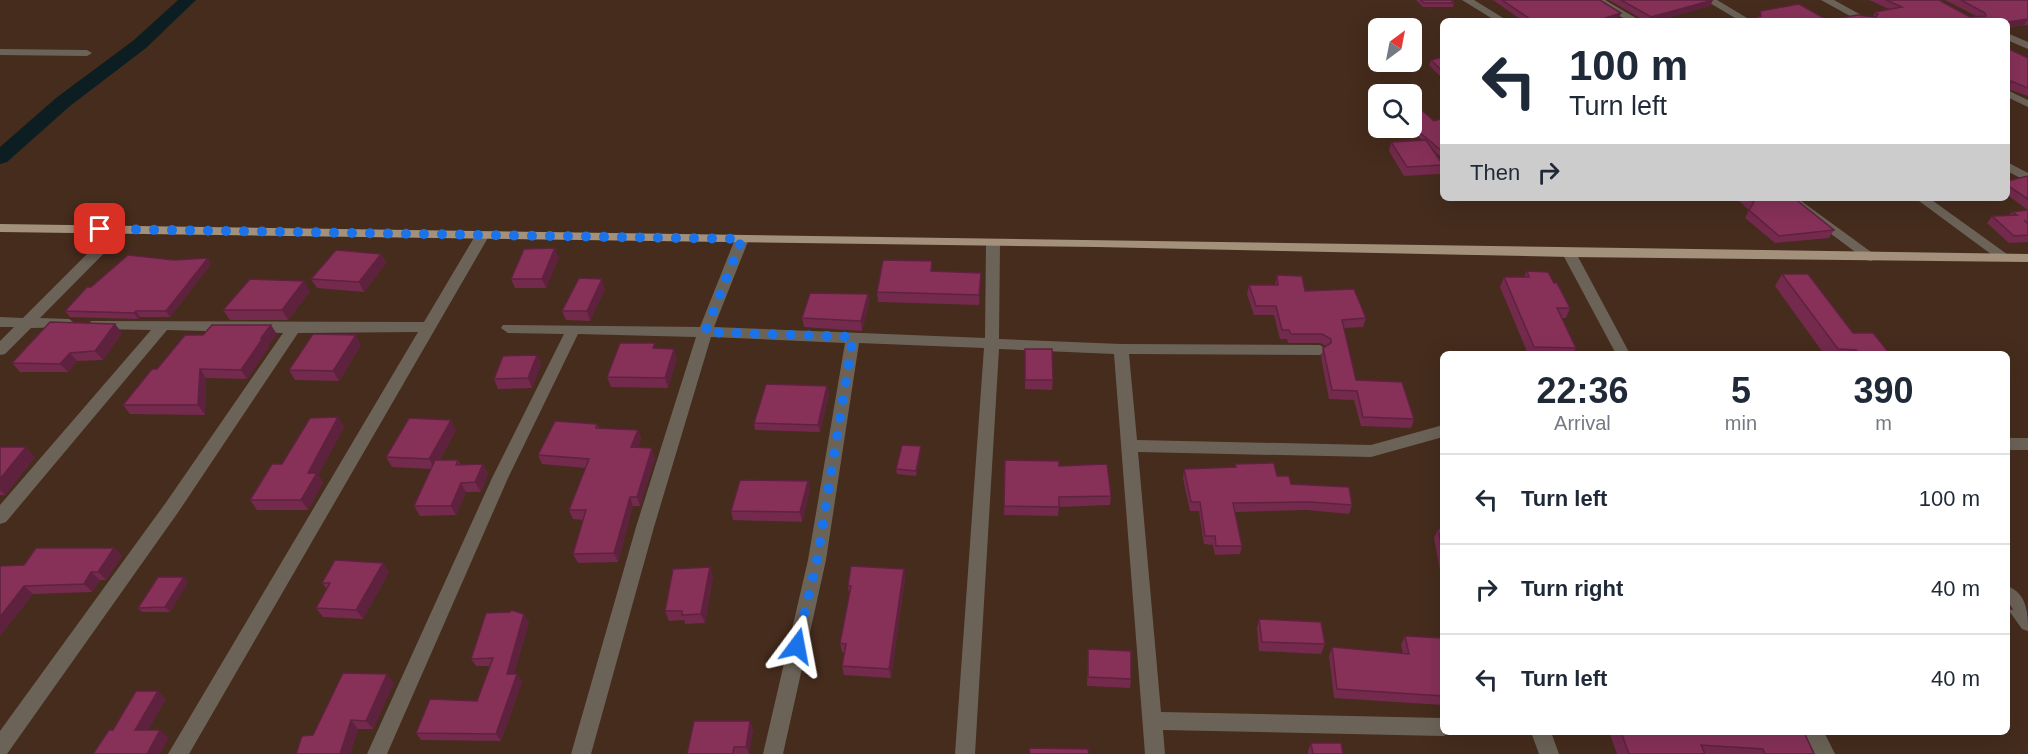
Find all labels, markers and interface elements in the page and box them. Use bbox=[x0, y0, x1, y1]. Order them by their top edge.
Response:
north arrow bbox=[1368, 18, 1422, 72]
map controls bbox=[1368, 18, 1422, 138]
icon: left bbox=[1470, 42, 1548, 120]
text: 100 m bbox=[1569, 42, 1688, 89]
button: search bbox=[1368, 84, 1422, 138]
text: Turn left bbox=[1569, 91, 1667, 121]
icon: right bbox=[1532, 156, 1565, 189]
text: Then bbox=[1470, 160, 1520, 185]
pin bbox=[74, 203, 125, 254]
icon: arrive bbox=[83, 212, 116, 245]
text: 22:36 bbox=[1536, 370, 1628, 411]
text: 5 bbox=[1731, 370, 1751, 411]
text: 390 bbox=[1853, 370, 1914, 411]
text: Arrival bbox=[1554, 412, 1611, 434]
text: min bbox=[1725, 412, 1757, 434]
text: m bbox=[1875, 412, 1892, 434]
icon: left bbox=[1470, 483, 1503, 516]
text: Turn left bbox=[1521, 486, 1607, 511]
text: 100 m bbox=[1919, 486, 1980, 511]
icon: right bbox=[1470, 573, 1503, 606]
text: Turn right bbox=[1521, 576, 1623, 601]
text: 40 m bbox=[1931, 576, 1980, 601]
position arrow bbox=[765, 614, 829, 678]
icon: left bbox=[1470, 663, 1503, 696]
text: Turn left bbox=[1521, 666, 1607, 691]
text: 40 m bbox=[1931, 666, 1980, 691]

